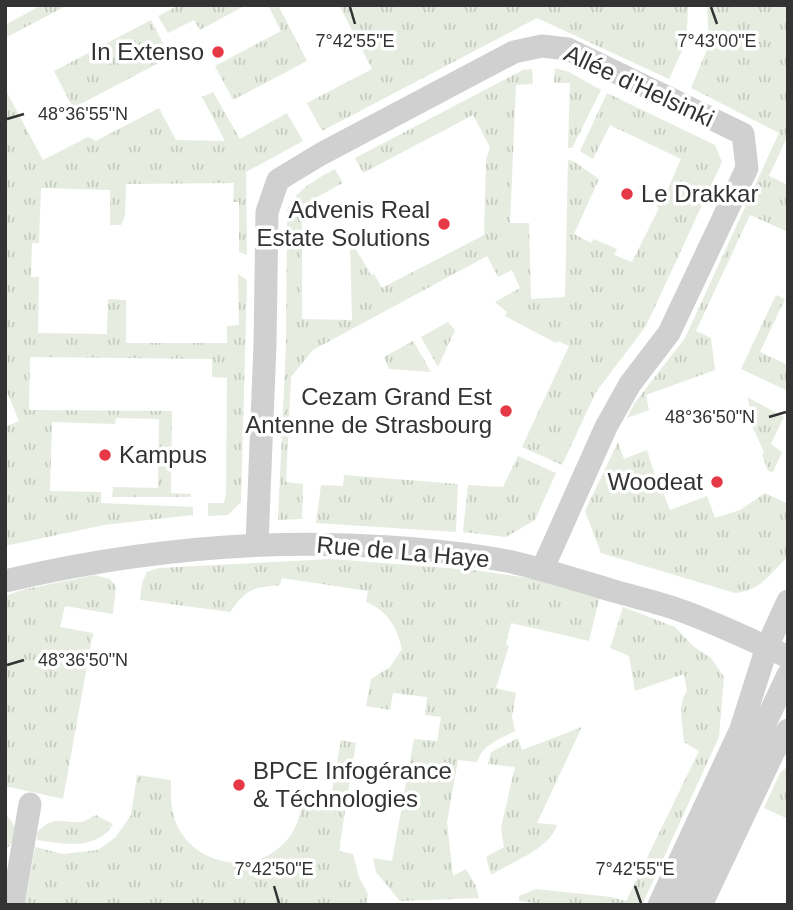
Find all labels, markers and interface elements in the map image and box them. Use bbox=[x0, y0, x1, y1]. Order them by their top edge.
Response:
text: 7°42'55"E bbox=[315, 31, 395, 51]
text: 7°43'00"E bbox=[677, 31, 757, 51]
place label: In Extenso bbox=[91, 38, 204, 65]
street label: Allée d'Helsinki bbox=[560, 39, 718, 132]
marker: In Extenso bbox=[210, 44, 226, 60]
text: 48°36'55"N bbox=[38, 104, 128, 124]
place label: Le Drakkar bbox=[641, 180, 758, 207]
marker: Le Drakkar bbox=[619, 186, 635, 202]
place label: Advenis Real Estate Solutions bbox=[257, 196, 430, 251]
marker: Advenis Real Estate Solutions bbox=[436, 216, 452, 232]
place label: Cezam Grand Est Antenne de Strasbourg bbox=[245, 383, 492, 438]
marker: Cezam Grand Est Antenne de Strasbourg bbox=[498, 403, 514, 419]
text: 48°36'50"N bbox=[665, 407, 755, 427]
place label: Kampus bbox=[119, 441, 207, 468]
marker: Kampus bbox=[97, 447, 113, 463]
place label: Woodeat bbox=[607, 468, 703, 495]
marker: Woodeat bbox=[709, 474, 725, 490]
street label: Rue de La Haye bbox=[315, 530, 491, 573]
text: 48°36'50"N bbox=[38, 650, 128, 670]
place label: BPCE Infogérance & Téchnologies bbox=[253, 757, 452, 812]
marker: BPCE Infogérance & Téchnologies bbox=[231, 777, 247, 793]
text: 7°42'50"E bbox=[234, 859, 314, 879]
text: 7°42'55"E bbox=[595, 859, 675, 879]

